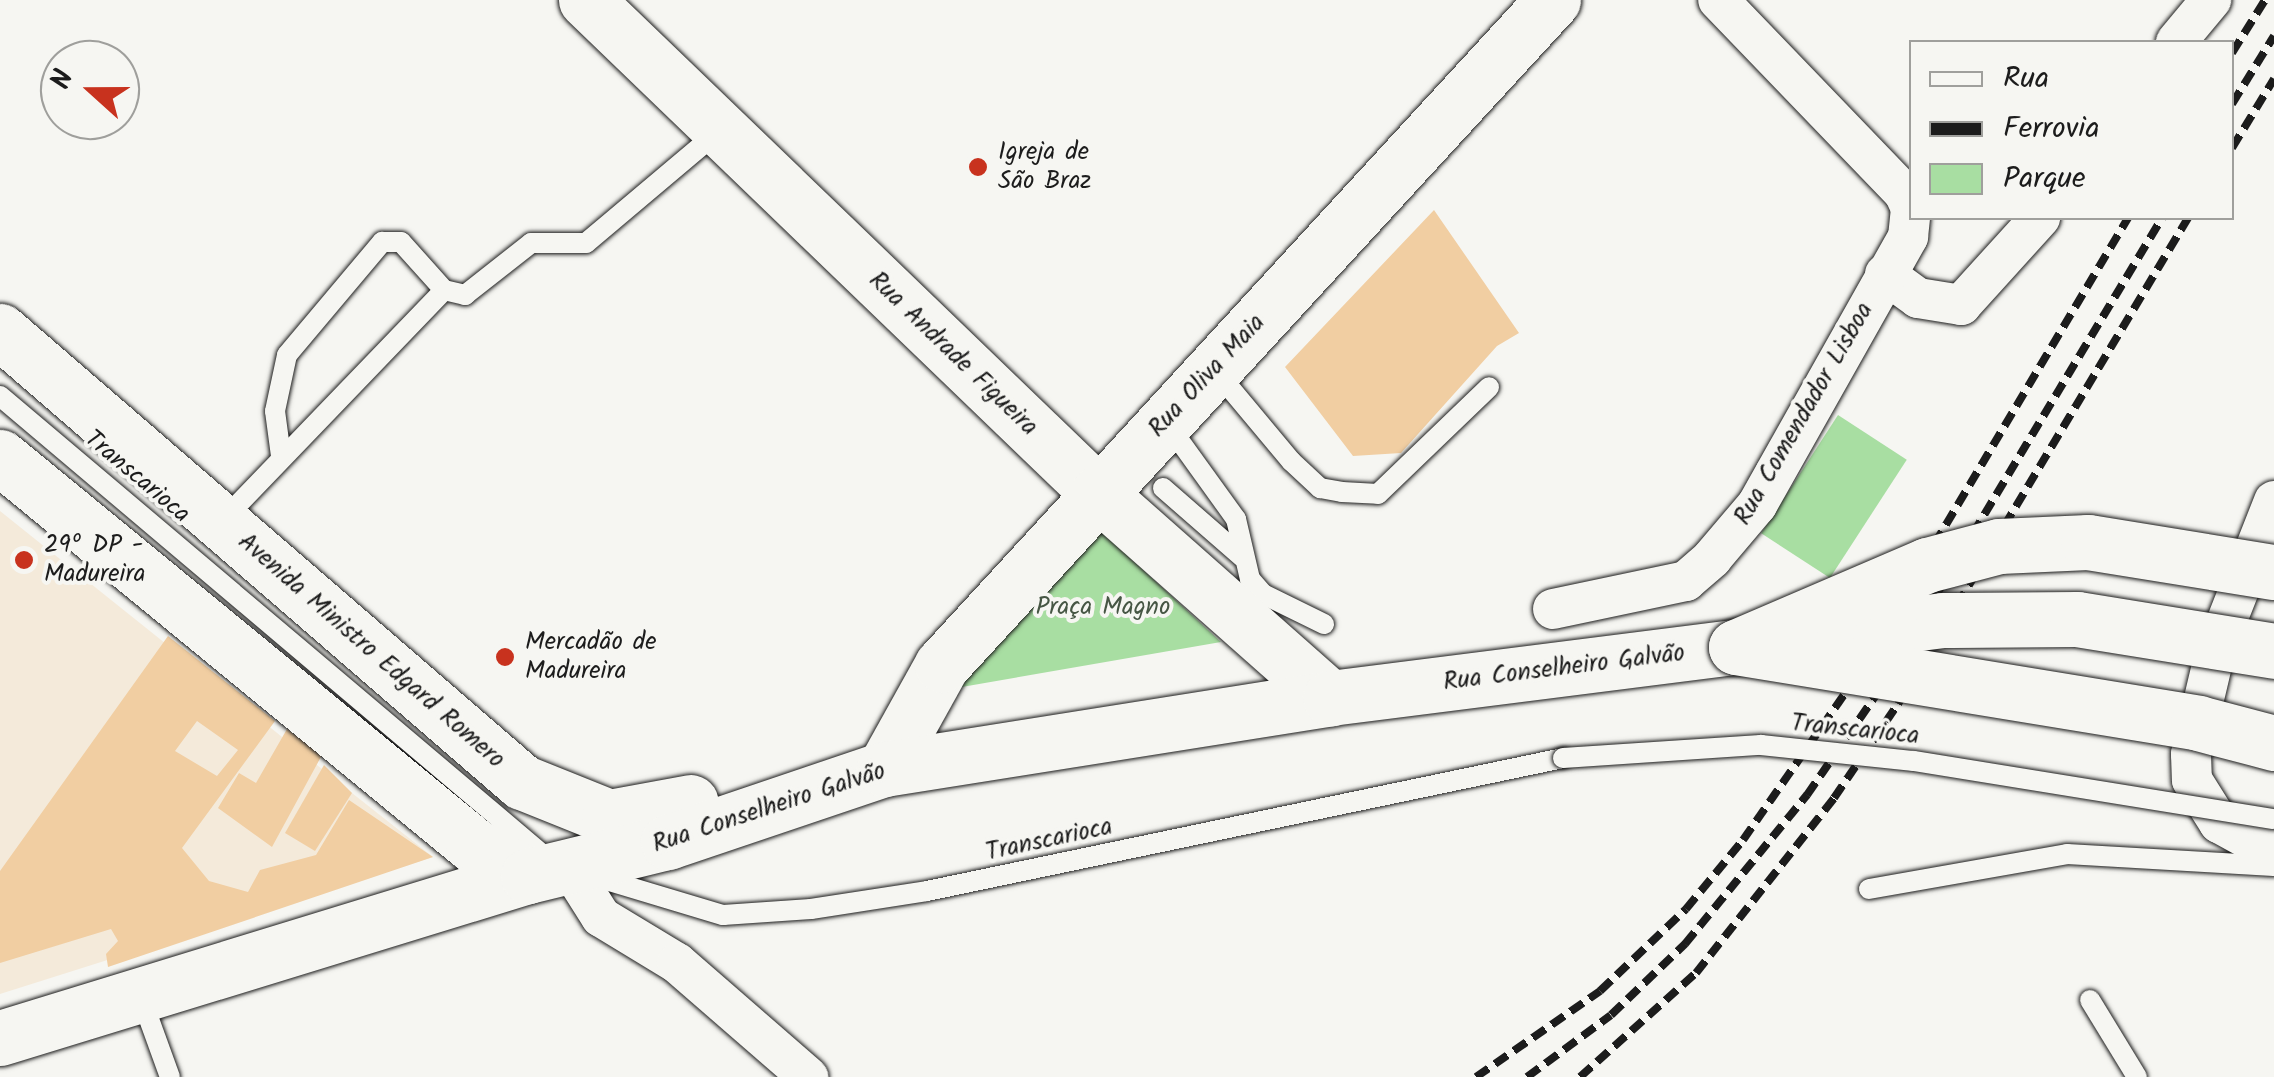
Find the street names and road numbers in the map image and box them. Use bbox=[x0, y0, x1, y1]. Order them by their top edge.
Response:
street label: Rua Andrade Figueira bbox=[862, 266, 1044, 442]
street label: Rua Comendador Lisboa bbox=[1728, 297, 1880, 531]
street label: Rua Oliva Maia bbox=[1142, 308, 1272, 444]
street label: Transcarioca bbox=[78, 424, 196, 530]
street label: Avenida Ministro Edgard Romero bbox=[232, 527, 510, 775]
street label: Rua Conselheiro Galvão bbox=[1442, 638, 1686, 698]
street label: Transcarioca bbox=[1789, 708, 1921, 752]
street label: Rua Conselheiro Galvão bbox=[649, 756, 889, 860]
street label: Transcarioca bbox=[983, 812, 1115, 868]

